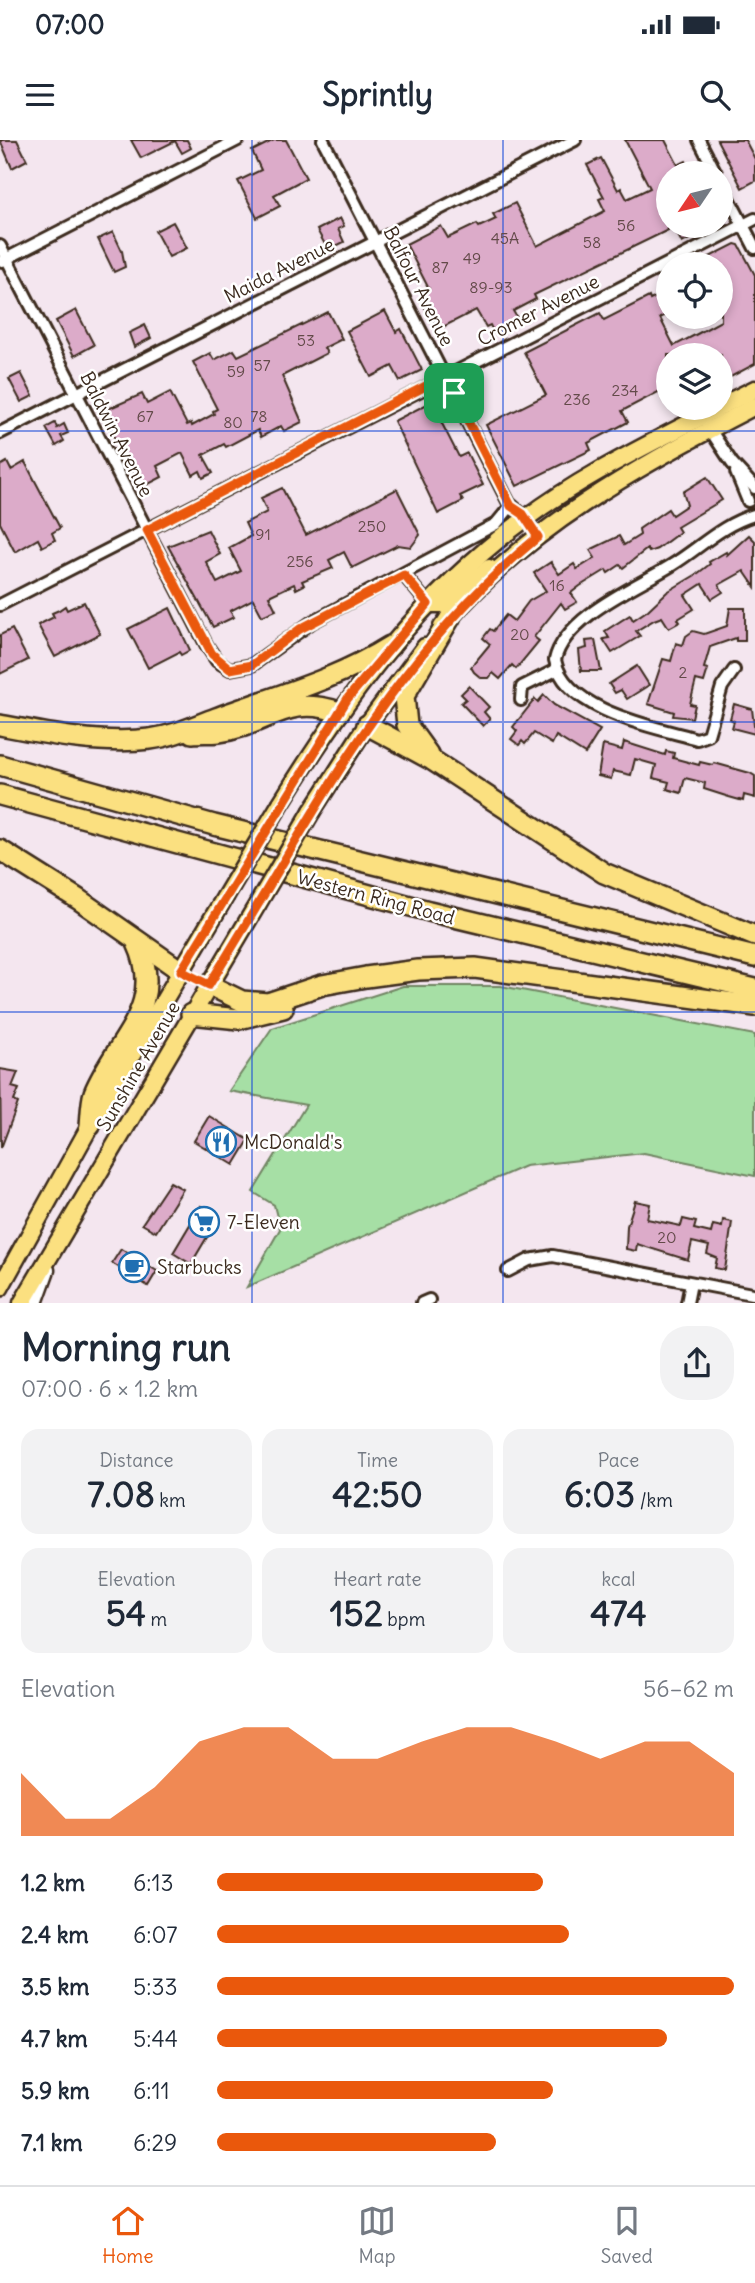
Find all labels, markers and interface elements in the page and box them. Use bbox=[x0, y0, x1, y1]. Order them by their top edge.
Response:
text: 07:00 bbox=[35, 8, 105, 41]
text: Sprintly bbox=[322, 74, 433, 115]
icon: menu bbox=[21, 76, 59, 114]
icon: search bbox=[696, 76, 734, 114]
north arrow bbox=[656, 161, 733, 238]
map controls bbox=[656, 161, 733, 420]
house number: 56 bbox=[617, 215, 635, 235]
street label: Balfour Avenue bbox=[379, 222, 459, 350]
house number: 45A bbox=[491, 228, 519, 248]
street label: Maida Avenue bbox=[220, 232, 338, 308]
house number: 58 bbox=[583, 232, 601, 252]
house number: 49 bbox=[463, 248, 481, 268]
button: locate bbox=[656, 252, 733, 329]
house number: 87 bbox=[431, 257, 449, 277]
street label: Cromer Avenue bbox=[473, 269, 603, 351]
house number: 89-93 bbox=[469, 277, 513, 297]
house number: 53 bbox=[297, 330, 315, 350]
button: layers bbox=[656, 343, 733, 420]
house number: 57 bbox=[253, 355, 271, 375]
house number: 59 bbox=[227, 361, 245, 381]
pin bbox=[424, 363, 484, 423]
street label: Baldwin Avenue bbox=[75, 367, 159, 501]
icon: arrive bbox=[435, 374, 473, 412]
house number: 234 bbox=[611, 380, 639, 400]
house number: 236 bbox=[563, 389, 591, 409]
house number: 67 bbox=[136, 406, 154, 426]
house number: 78 bbox=[250, 406, 268, 426]
house number: 80 bbox=[223, 412, 243, 432]
house number: 250 bbox=[358, 516, 386, 536]
house number: 91 bbox=[255, 524, 271, 544]
house number: 256 bbox=[286, 551, 314, 571]
house number: 16 bbox=[549, 575, 565, 595]
house number: 20 bbox=[510, 624, 530, 644]
house number: 2 bbox=[679, 662, 688, 682]
street label: Western Ring Road bbox=[295, 864, 457, 930]
street label: Sunshine Avenue bbox=[91, 997, 185, 1135]
restaurant icon: McDonald's bbox=[204, 1125, 238, 1159]
place label: McDonald's bbox=[244, 1130, 342, 1154]
supermarket icon: 7-Eleven bbox=[187, 1205, 221, 1239]
place label: 7-Eleven bbox=[227, 1210, 300, 1234]
house number: 20 bbox=[657, 1227, 677, 1247]
cafe icon: Starbucks bbox=[117, 1250, 151, 1284]
place label: Starbucks bbox=[157, 1255, 242, 1279]
text: Morning run bbox=[21, 1324, 231, 1371]
button: share bbox=[660, 1326, 734, 1400]
text: 07:00 · 6 × 1.2 km bbox=[21, 1374, 198, 1403]
text: Distance bbox=[99, 1448, 174, 1472]
text: Time bbox=[357, 1448, 398, 1472]
text: Pace bbox=[598, 1448, 639, 1472]
text: 7.08 bbox=[87, 1472, 155, 1516]
text: 42:50 bbox=[332, 1472, 423, 1516]
text: 6:03 bbox=[564, 1472, 635, 1516]
text: km bbox=[155, 1488, 186, 1512]
text: /km bbox=[635, 1488, 673, 1512]
text: Elevation bbox=[98, 1567, 175, 1591]
text: Heart rate bbox=[333, 1567, 422, 1591]
text: kcal bbox=[601, 1567, 636, 1591]
text: 54 bbox=[106, 1591, 146, 1635]
text: 152 bbox=[330, 1591, 383, 1635]
text: 474 bbox=[590, 1591, 647, 1635]
text: m bbox=[146, 1607, 167, 1631]
text: bpm bbox=[383, 1607, 425, 1631]
text: Elevation bbox=[21, 1674, 115, 1703]
text: 56–62 m bbox=[643, 1674, 734, 1703]
text: 1.2 km bbox=[21, 1868, 85, 1897]
text: 6:13 bbox=[133, 1868, 174, 1897]
text: 2.4 km bbox=[21, 1920, 89, 1949]
text: 6:07 bbox=[133, 1920, 178, 1949]
text: 3.5 km bbox=[21, 1972, 89, 2001]
text: 5:33 bbox=[133, 1972, 178, 2001]
text: 4.7 km bbox=[21, 2024, 88, 2053]
text: 5:44 bbox=[133, 2024, 178, 2053]
text: 5.9 km bbox=[21, 2076, 90, 2105]
text: 6:11 bbox=[133, 2076, 170, 2105]
text: 7.1 km bbox=[21, 2128, 83, 2157]
text: 6:29 bbox=[133, 2128, 177, 2157]
tab: Home bbox=[102, 2202, 154, 2268]
tab: Map bbox=[358, 2202, 396, 2268]
tab: Saved bbox=[601, 2202, 653, 2268]

